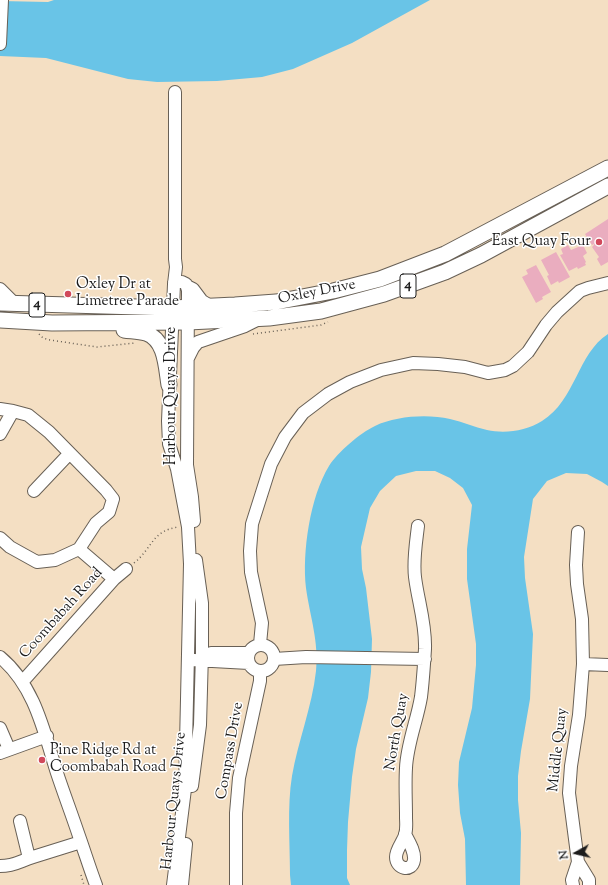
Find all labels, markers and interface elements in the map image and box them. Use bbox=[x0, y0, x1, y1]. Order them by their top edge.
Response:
place label: East Quay Four bbox=[492, 233, 591, 251]
marker: East Quay Four bbox=[594, 237, 604, 247]
road number: 4 bbox=[400, 274, 416, 298]
place label: Oxley Dr at Limetree Parade bbox=[76, 276, 179, 311]
street label: Oxley Drive bbox=[277, 277, 357, 309]
marker: Oxley Dr at Limetree Parade bbox=[63, 289, 73, 299]
road number: 4 bbox=[29, 293, 45, 317]
street label: Harbour Quays Drive bbox=[163, 327, 181, 465]
street label: Coombabah Road bbox=[16, 565, 108, 663]
street label: North Quay bbox=[382, 692, 414, 772]
street label: Compass Drive bbox=[214, 701, 248, 801]
street label: Middle Quay bbox=[546, 707, 572, 793]
street label: Harbour Quays Drive bbox=[159, 731, 191, 871]
place label: Pine Ridge Rd at Coombabah Road bbox=[50, 742, 166, 777]
marker: Pine Ridge Rd at Coombabah Road bbox=[37, 755, 47, 765]
north arrow bbox=[556, 833, 596, 873]
text: N bbox=[556, 849, 573, 860]

